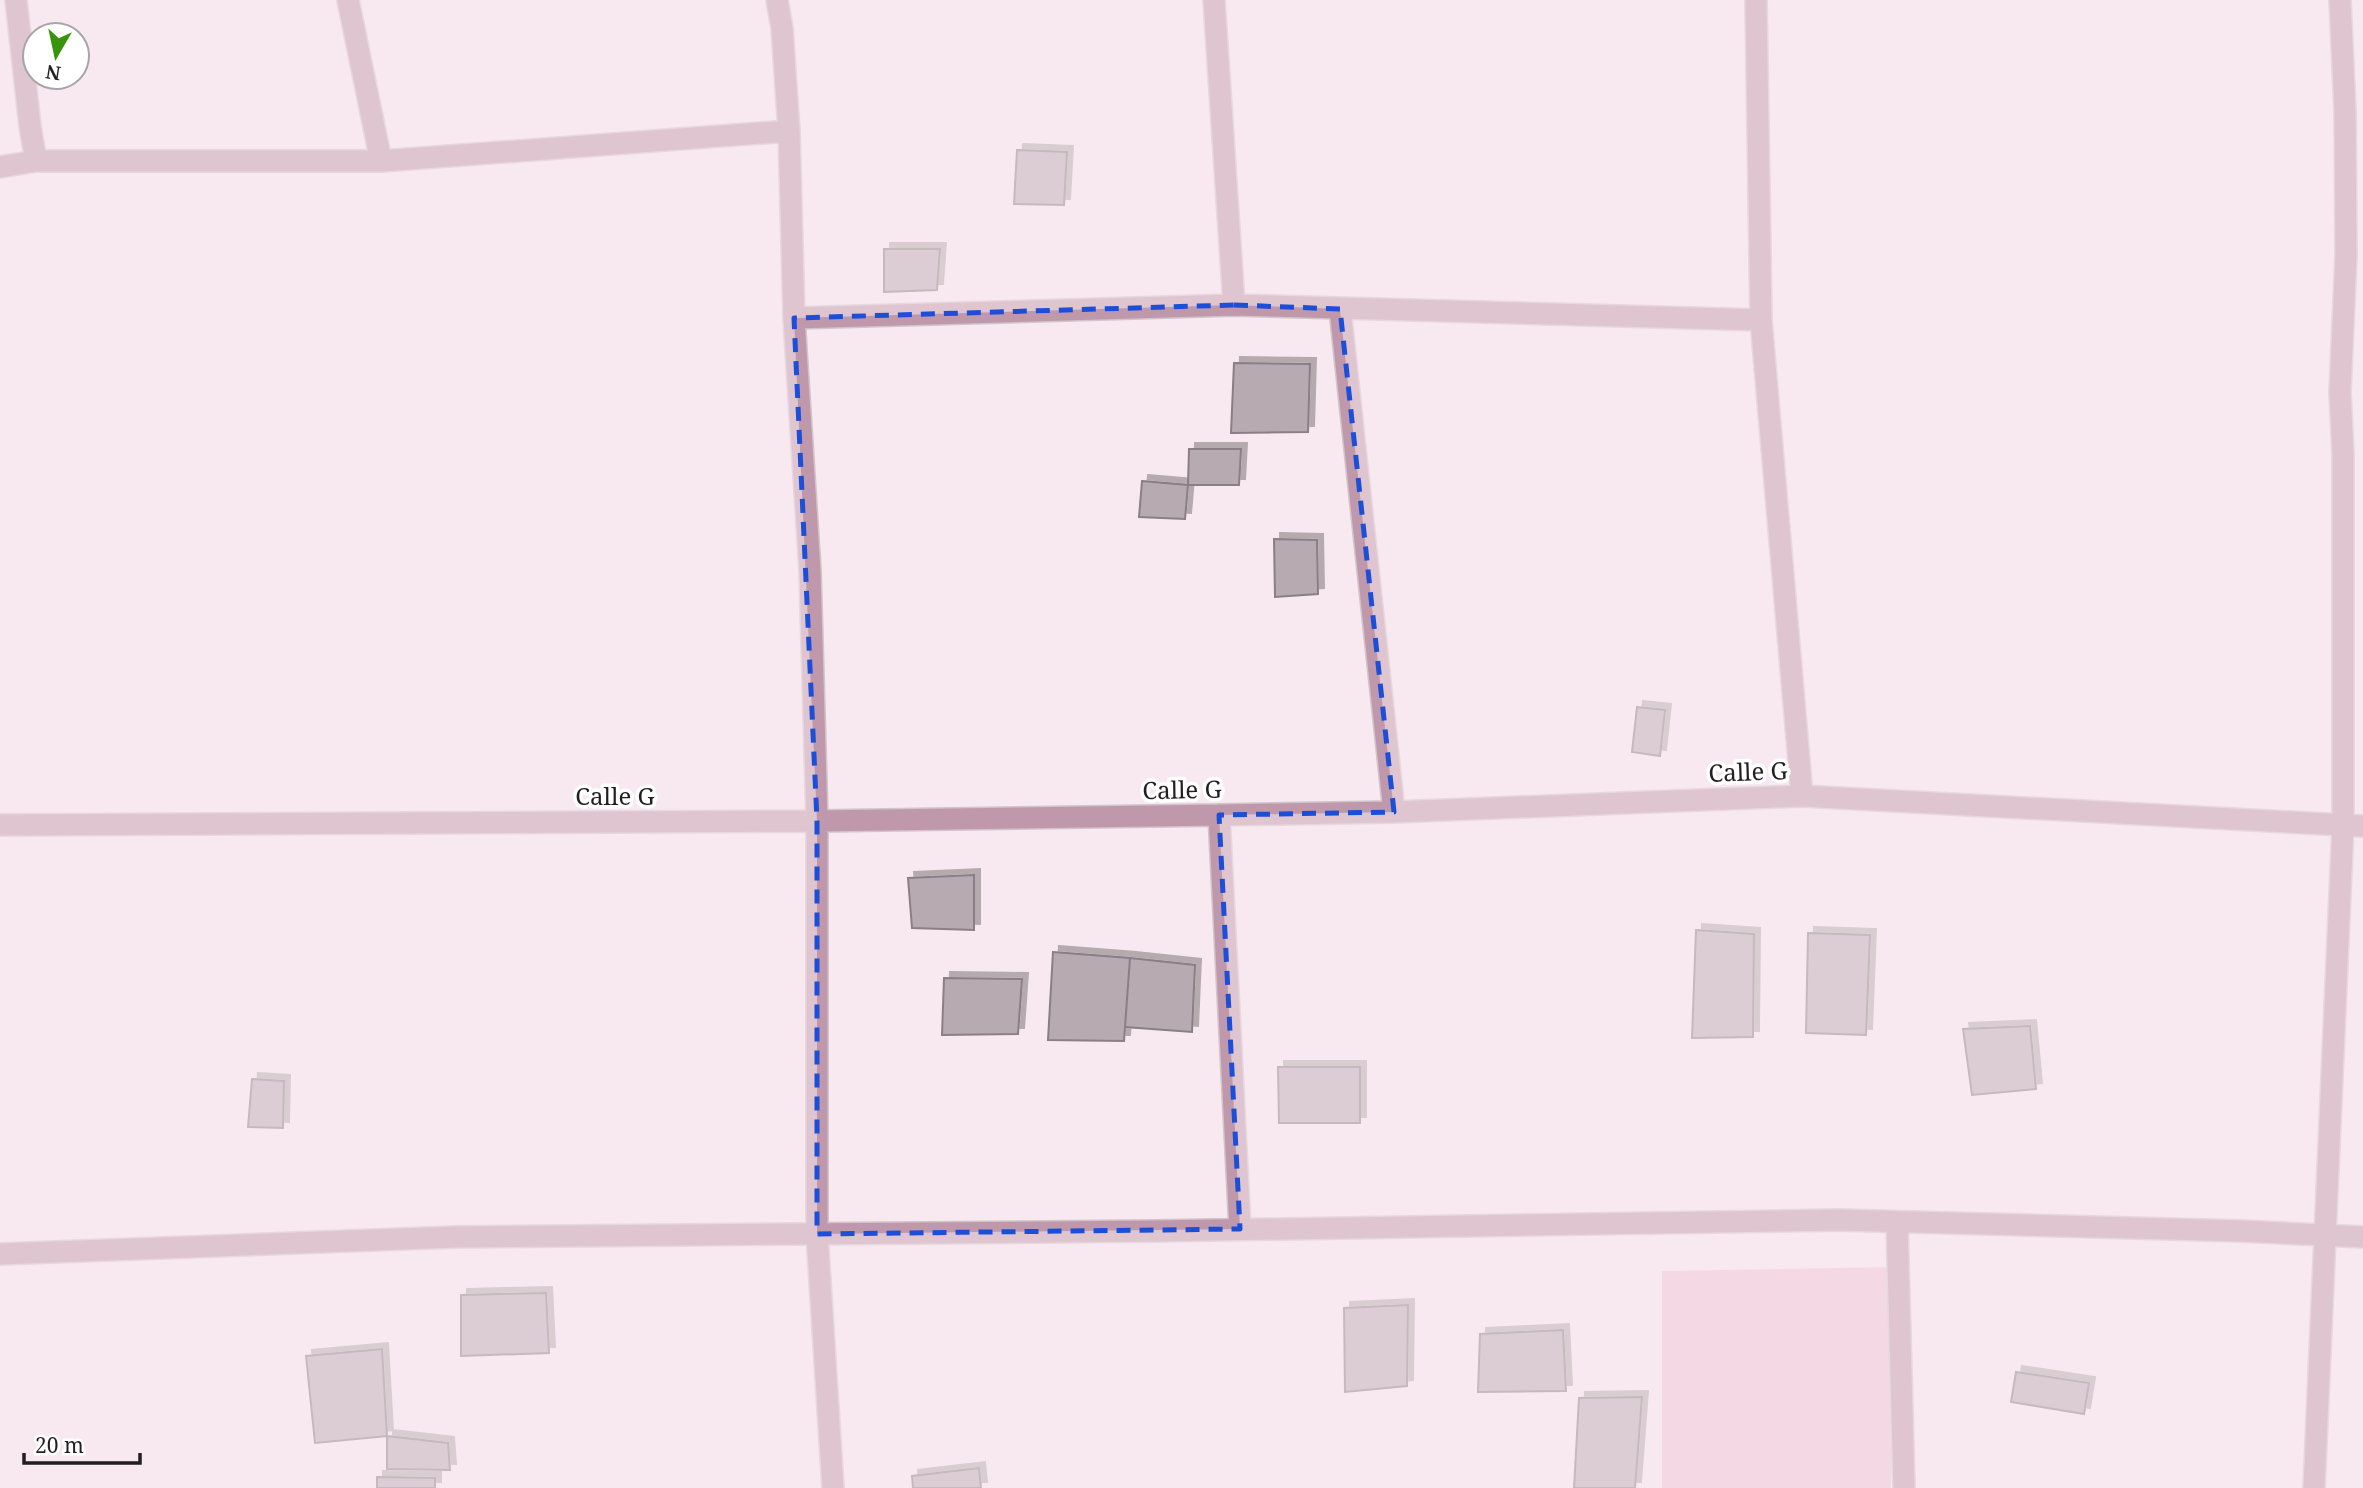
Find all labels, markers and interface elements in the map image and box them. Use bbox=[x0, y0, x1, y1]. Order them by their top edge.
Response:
north arrow bbox=[21, 21, 91, 91]
text: N bbox=[44, 59, 63, 87]
street label: Calle G bbox=[1708, 753, 1788, 789]
street label: Calle G bbox=[1142, 772, 1222, 806]
street label: Calle G bbox=[575, 779, 655, 812]
scale bar bbox=[24, 1422, 140, 1466]
text: 20 m bbox=[35, 1431, 84, 1459]

